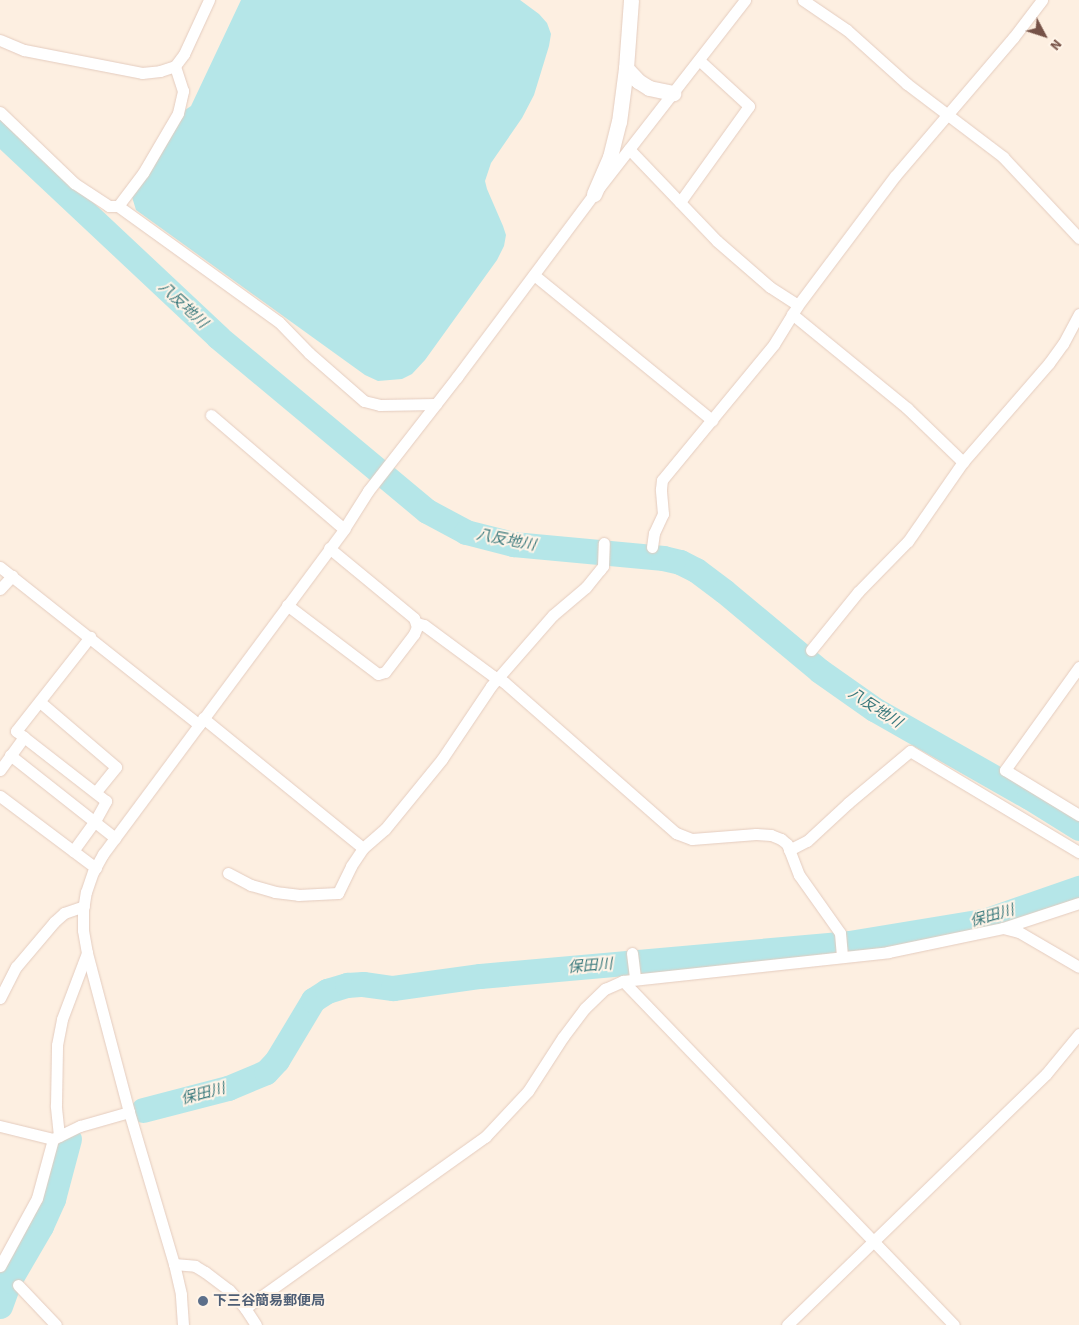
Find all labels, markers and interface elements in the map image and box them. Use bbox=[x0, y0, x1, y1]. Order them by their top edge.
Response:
north arrow bbox=[1019, 10, 1069, 60]
text: N bbox=[1045, 35, 1066, 55]
water label: 八反地川 bbox=[155, 278, 211, 332]
water label: 八反地川 bbox=[475, 525, 537, 555]
water label: 八反地川 bbox=[845, 684, 905, 732]
water label: 保田川 bbox=[968, 901, 1016, 931]
water label: 保田川 bbox=[567, 955, 613, 977]
water label: 保田川 bbox=[179, 1079, 227, 1109]
place label: 下三谷簡易郵便局 bbox=[213, 1293, 325, 1309]
marker: 下三谷簡易郵便局 bbox=[197, 1295, 209, 1307]

